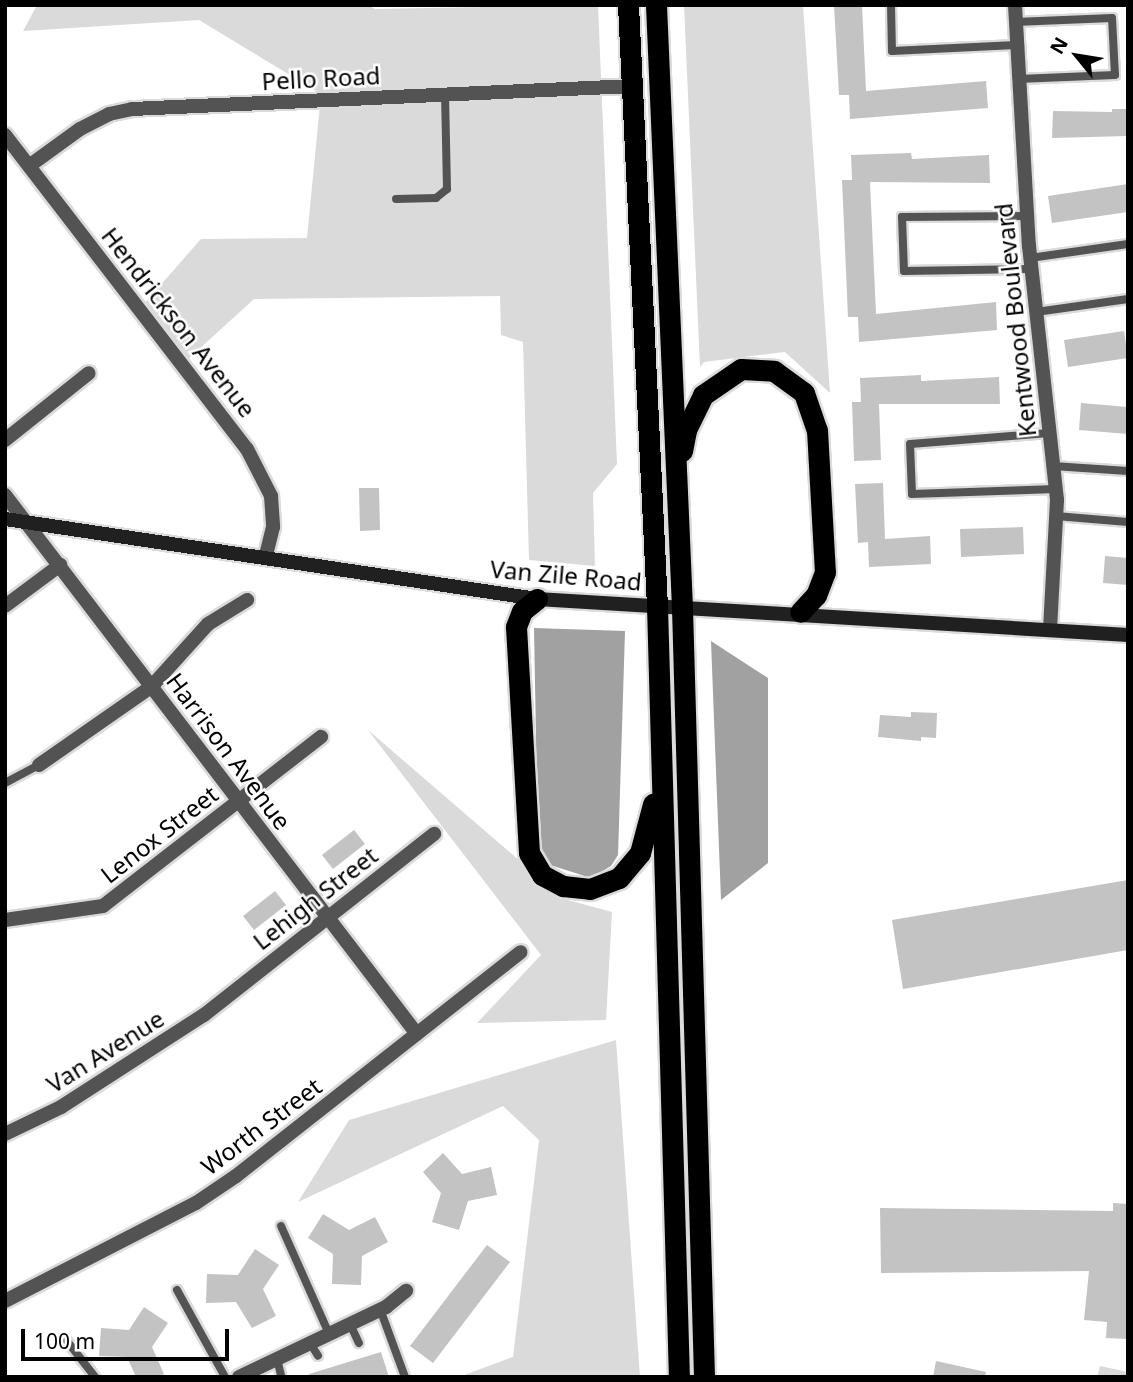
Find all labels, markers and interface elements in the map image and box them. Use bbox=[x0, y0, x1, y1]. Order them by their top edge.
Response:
north arrow bbox=[1042, 21, 1112, 91]
text: N bbox=[1044, 32, 1074, 59]
street label: Pello Road bbox=[261, 61, 381, 95]
street label: Kentwood Boulevard bbox=[988, 202, 1042, 438]
street label: Hendrickson Avenue bbox=[96, 221, 262, 423]
street label: Van Zile Road bbox=[489, 554, 643, 596]
street label: Harrison Avenue bbox=[161, 667, 297, 835]
street label: Lenox Street bbox=[95, 779, 223, 889]
street label: Lehigh Street bbox=[247, 840, 383, 956]
street label: Van Avenue bbox=[41, 1004, 169, 1098]
street label: Worth Street bbox=[195, 1071, 327, 1181]
scale bar bbox=[24, 1316, 233, 1360]
text: 100 m bbox=[34, 1327, 95, 1355]

